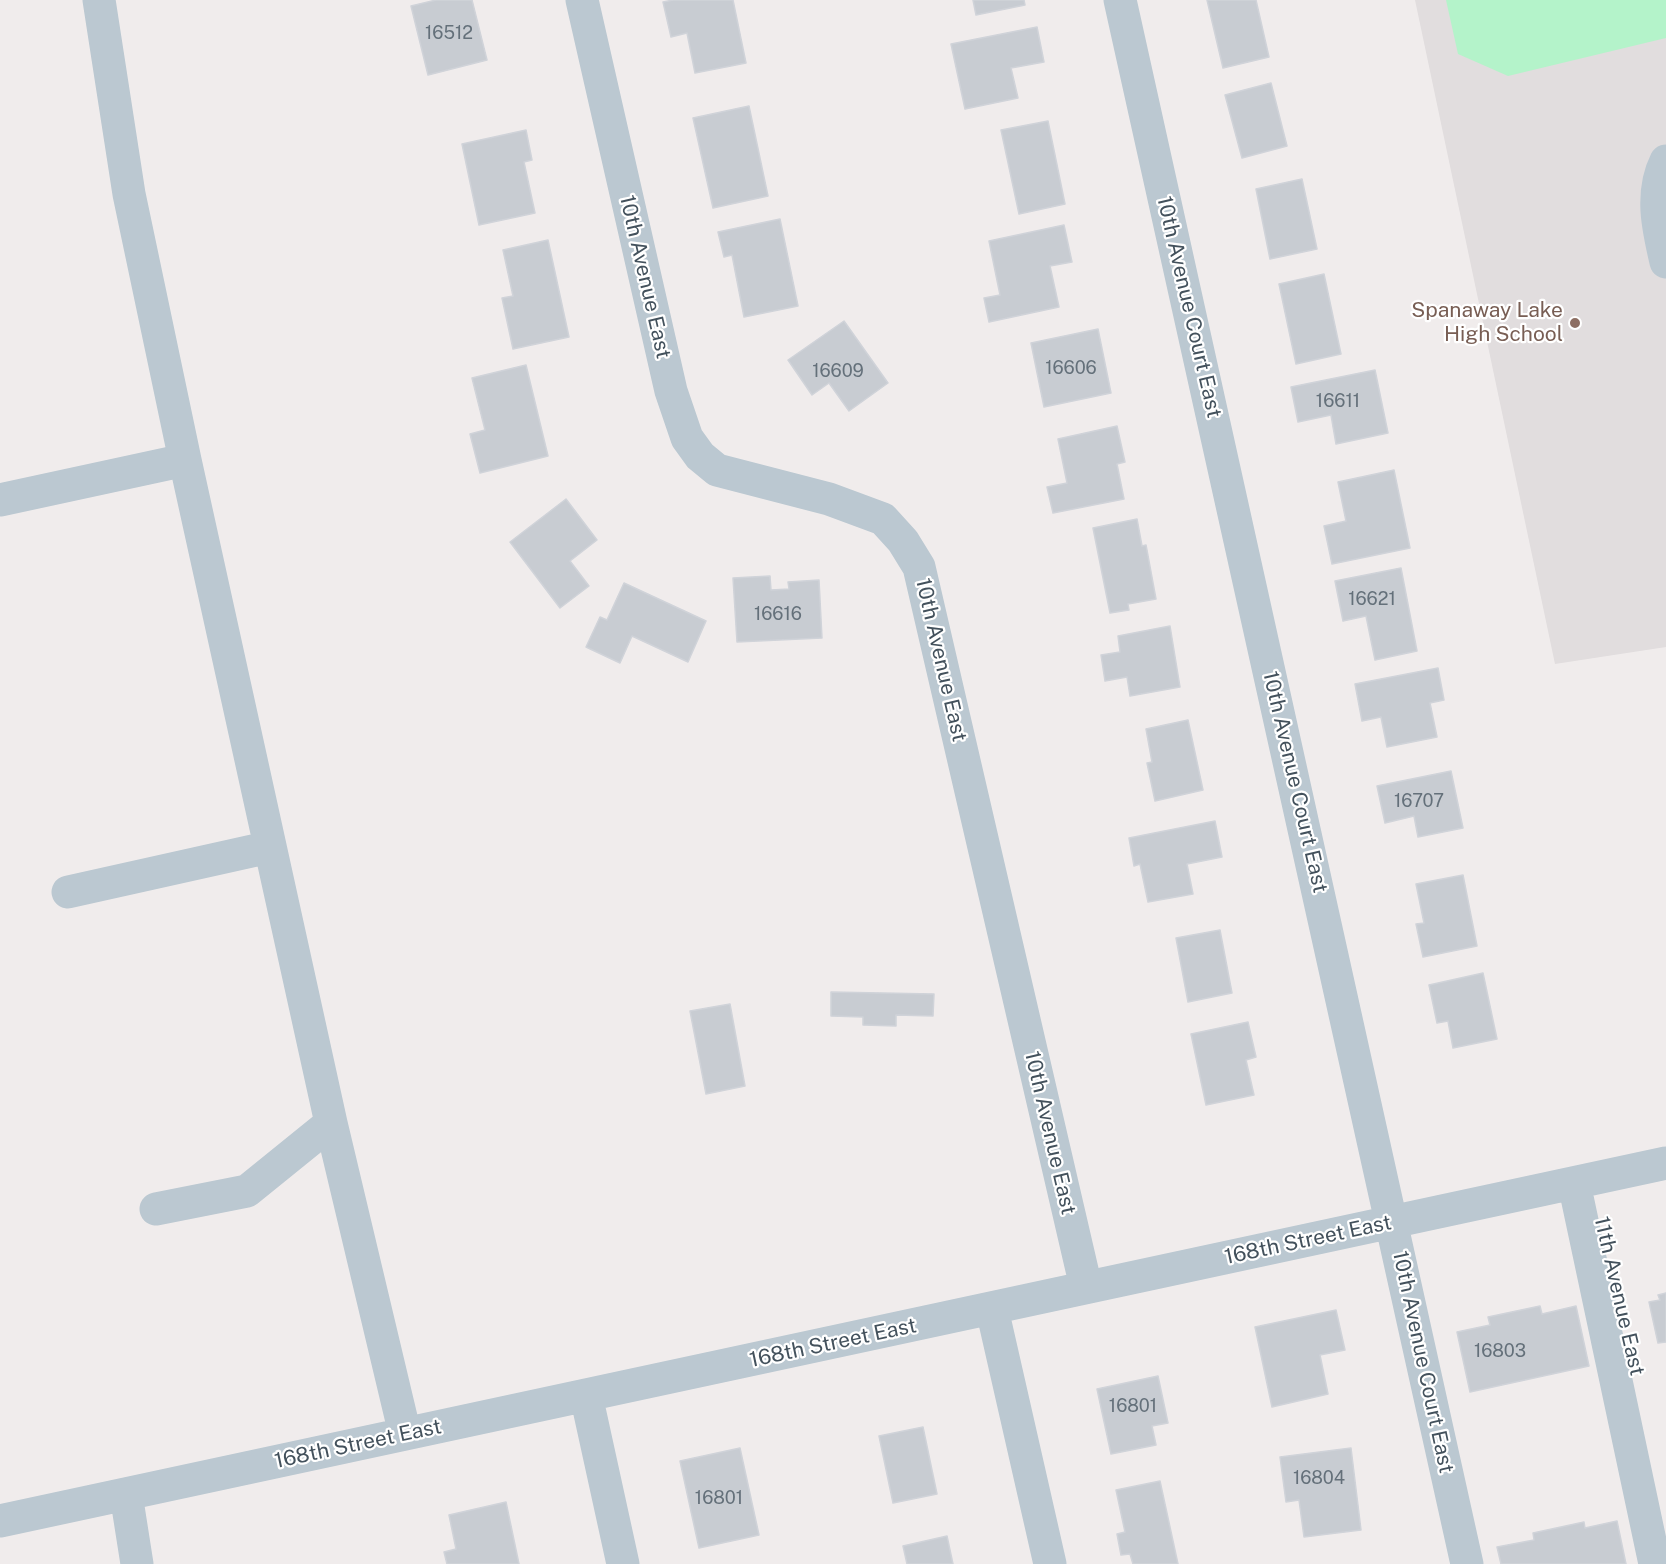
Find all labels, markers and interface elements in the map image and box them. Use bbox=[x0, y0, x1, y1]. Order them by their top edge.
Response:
house number: 16512 bbox=[425, 22, 473, 44]
street label: 10th Avenue East bbox=[614, 193, 676, 361]
street label: 10th Avenue Court East bbox=[1151, 194, 1227, 420]
place label: Spanaway Lake High School bbox=[1411, 298, 1563, 348]
marker: Spanaway Lake High School bbox=[1568, 316, 1582, 330]
house number: 16606 bbox=[1045, 357, 1097, 379]
house number: 16609 bbox=[812, 360, 864, 382]
house number: 16611 bbox=[1316, 390, 1360, 412]
street label: 10th Avenue East bbox=[910, 576, 972, 744]
house number: 16621 bbox=[1348, 588, 1396, 610]
house number: 16616 bbox=[754, 603, 802, 625]
street label: 10th Avenue Court East bbox=[1257, 669, 1333, 895]
house number: 16707 bbox=[1394, 790, 1444, 812]
street label: 10th Avenue East bbox=[1019, 1049, 1081, 1217]
street label: 168th Street East bbox=[1222, 1210, 1394, 1270]
street label: 11th Avenue East bbox=[1588, 1214, 1650, 1378]
street label: 10th Avenue Court East bbox=[1387, 1248, 1459, 1476]
street label: 168th Street East bbox=[747, 1313, 919, 1373]
house number: 16803 bbox=[1474, 1340, 1526, 1362]
house number: 16801 bbox=[1109, 1395, 1157, 1417]
street label: 168th Street East bbox=[272, 1414, 444, 1474]
house number: 16804 bbox=[1293, 1467, 1345, 1489]
house number: 16801 bbox=[695, 1487, 743, 1509]

